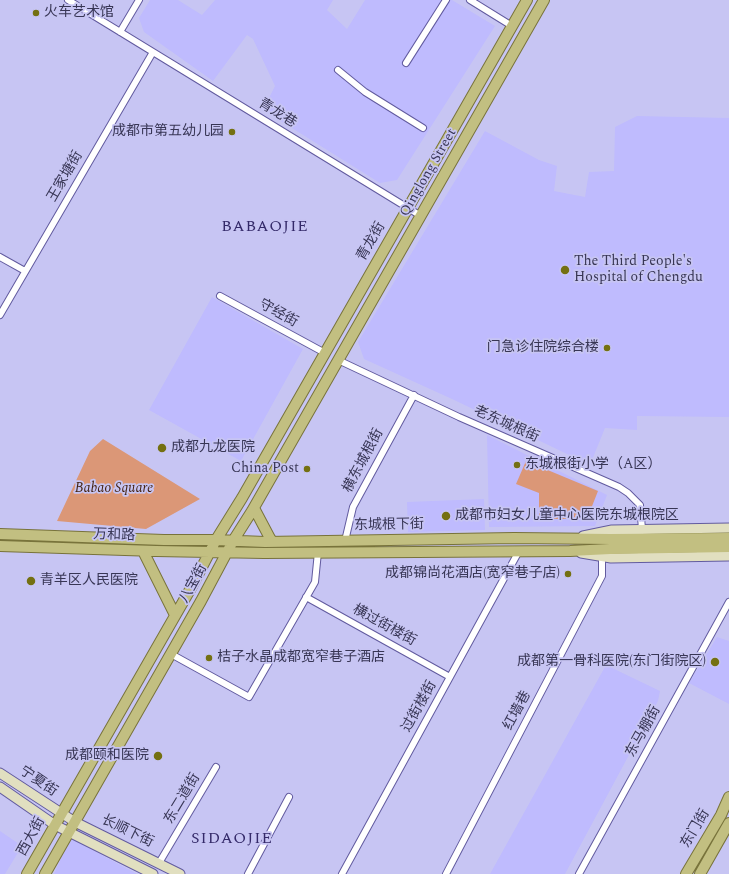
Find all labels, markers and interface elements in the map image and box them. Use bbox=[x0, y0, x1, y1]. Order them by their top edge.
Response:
place label: 火车艺术馆 bbox=[44, 5, 114, 21]
marker: 火车艺术馆 bbox=[31, 8, 41, 18]
street label: 青龙巷 bbox=[255, 96, 299, 132]
place label: 成都市第五幼儿园 bbox=[112, 124, 224, 140]
street label: Qinglong Street bbox=[397, 126, 461, 220]
marker: 成都市第五幼儿园 bbox=[227, 127, 237, 137]
street label: 王家塘街 bbox=[45, 149, 87, 205]
district label: BABAOJIE bbox=[221, 218, 309, 238]
street label: 青龙街 bbox=[354, 220, 390, 264]
place label: The Third People's Hospital of Chengdu bbox=[574, 254, 703, 286]
marker: The Third People's Hospital of Chengdu bbox=[559, 264, 571, 276]
street label: 守经街 bbox=[256, 296, 300, 332]
place label: 门急诊住院综合楼 bbox=[487, 340, 599, 356]
marker: 门急诊住院综合楼 bbox=[602, 343, 612, 353]
street label: 老东城根街 bbox=[471, 403, 541, 447]
street label: 横东城根街 bbox=[340, 426, 388, 496]
place label: 成都九龙医院 bbox=[171, 440, 255, 456]
marker: 成都九龙医院 bbox=[156, 442, 168, 454]
place label: 东城根街小学（A区） bbox=[525, 457, 661, 473]
marker: 东城根街小学（A区） bbox=[512, 460, 522, 470]
place label: China Post bbox=[231, 461, 299, 477]
marker: China Post bbox=[302, 464, 312, 474]
park label: Babao Square bbox=[75, 481, 153, 497]
place label: 成都市妇女儿童中心医院东城根院区 bbox=[455, 508, 679, 524]
marker: 成都市妇女儿童中心医院东城根院区 bbox=[440, 510, 452, 522]
street label: 东城根下街 bbox=[354, 517, 424, 535]
street label: 万和路 bbox=[93, 527, 135, 545]
street label: 八宝街 bbox=[176, 562, 212, 606]
place label: 成都锦尚花酒店(宽窄巷子店) bbox=[385, 566, 560, 582]
marker: 成都锦尚花酒店(宽窄巷子店) bbox=[563, 569, 573, 579]
place label: 青羊区人民医院 bbox=[40, 573, 138, 589]
marker: 青羊区人民医院 bbox=[25, 575, 37, 587]
street label: 横过街楼街 bbox=[349, 602, 419, 650]
place label: 桔子水晶成都宽窄巷子酒店 bbox=[217, 650, 385, 666]
marker: 桔子水晶成都宽窄巷子酒店 bbox=[204, 653, 214, 663]
place label: 成都第一骨科医院(东门街院区) bbox=[517, 654, 706, 670]
marker: 成都第一骨科医院(东门街院区) bbox=[709, 656, 721, 668]
street label: 过街楼街 bbox=[399, 678, 441, 736]
street label: 红墙巷 bbox=[501, 689, 535, 733]
street label: 东马棚街 bbox=[623, 703, 665, 761]
place label: 成都颐和医院 bbox=[65, 748, 149, 764]
marker: 成都颐和医院 bbox=[152, 750, 164, 762]
street label: 宁夏街 bbox=[16, 763, 60, 801]
street label: 东二道街 bbox=[161, 771, 205, 827]
street label: 东门街 bbox=[678, 807, 714, 851]
street label: 长顺下街 bbox=[98, 812, 156, 852]
street label: 西大街 bbox=[14, 815, 50, 859]
district label: SIDAOJIE bbox=[191, 830, 273, 850]

